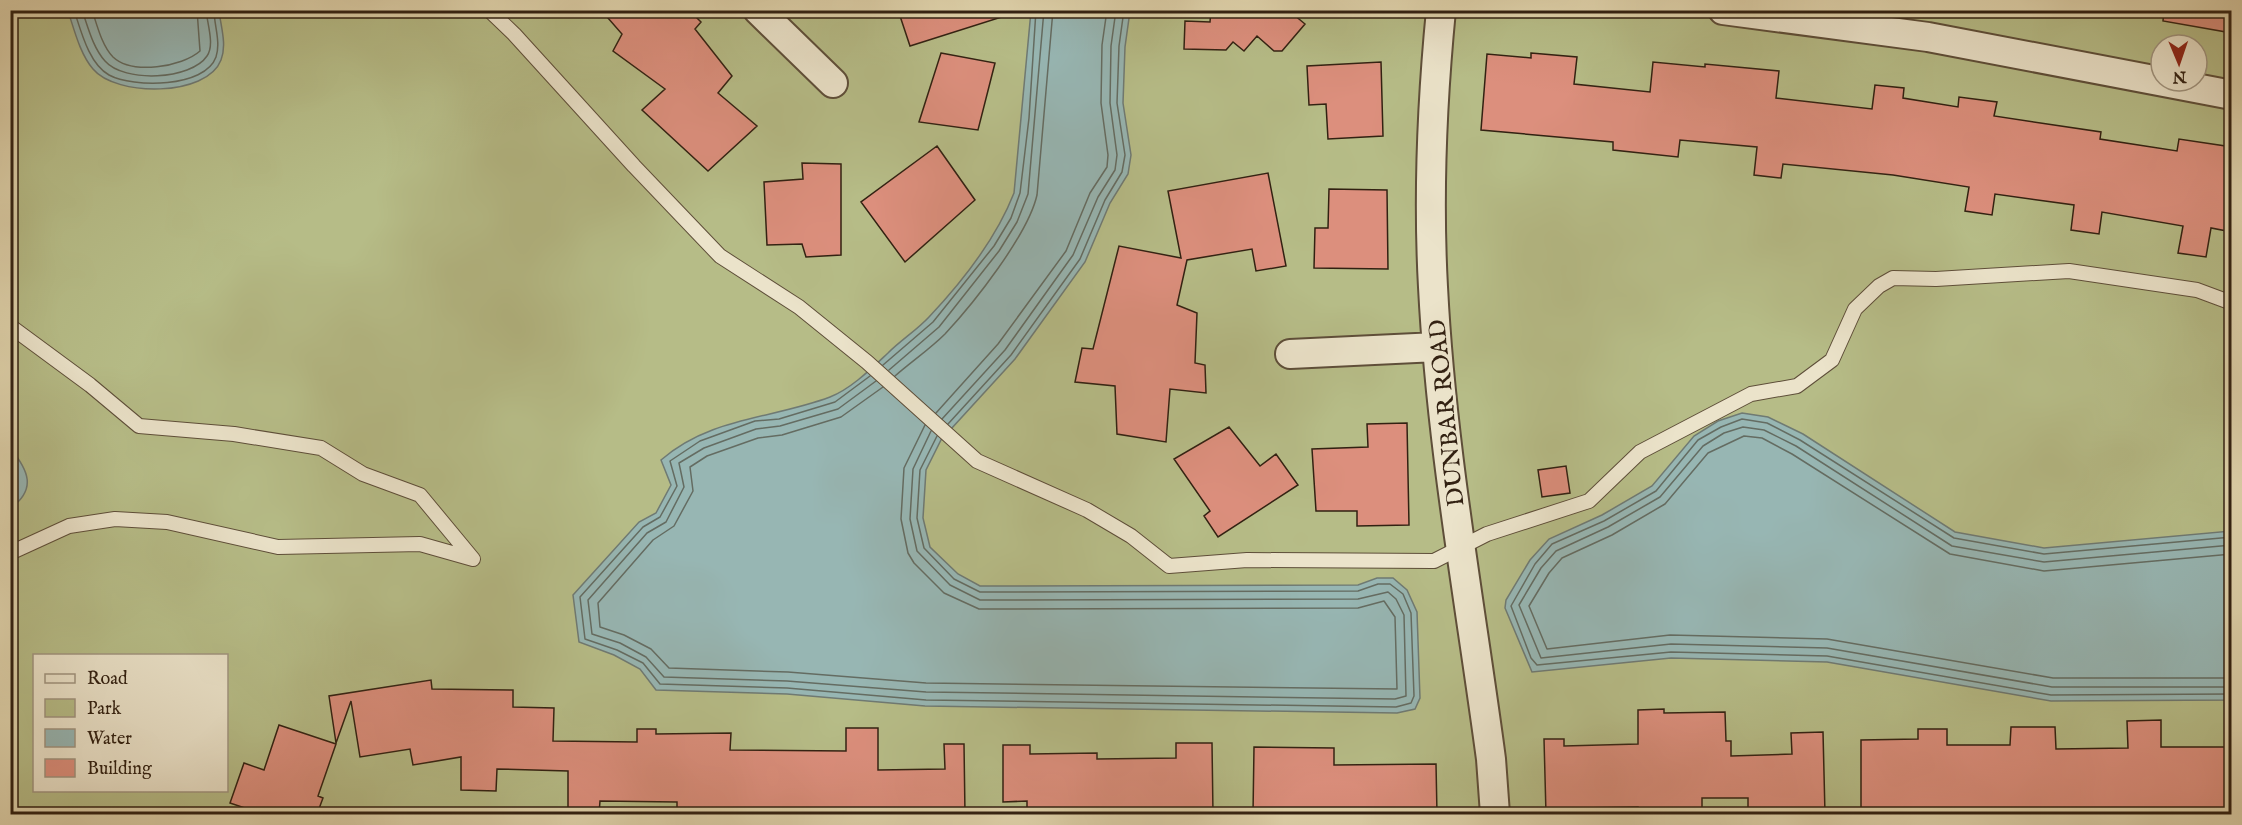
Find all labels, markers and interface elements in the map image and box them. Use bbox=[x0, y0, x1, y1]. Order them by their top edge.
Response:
north arrow bbox=[2149, 33, 2209, 93]
text: N bbox=[2172, 66, 2188, 86]
street label: DUNBAR ROAD bbox=[1422, 318, 1473, 508]
legend bbox=[33, 654, 228, 792]
text: Road bbox=[87, 668, 128, 691]
text: Park bbox=[87, 698, 122, 721]
text: Water bbox=[87, 728, 132, 751]
text: Building bbox=[87, 758, 152, 781]

